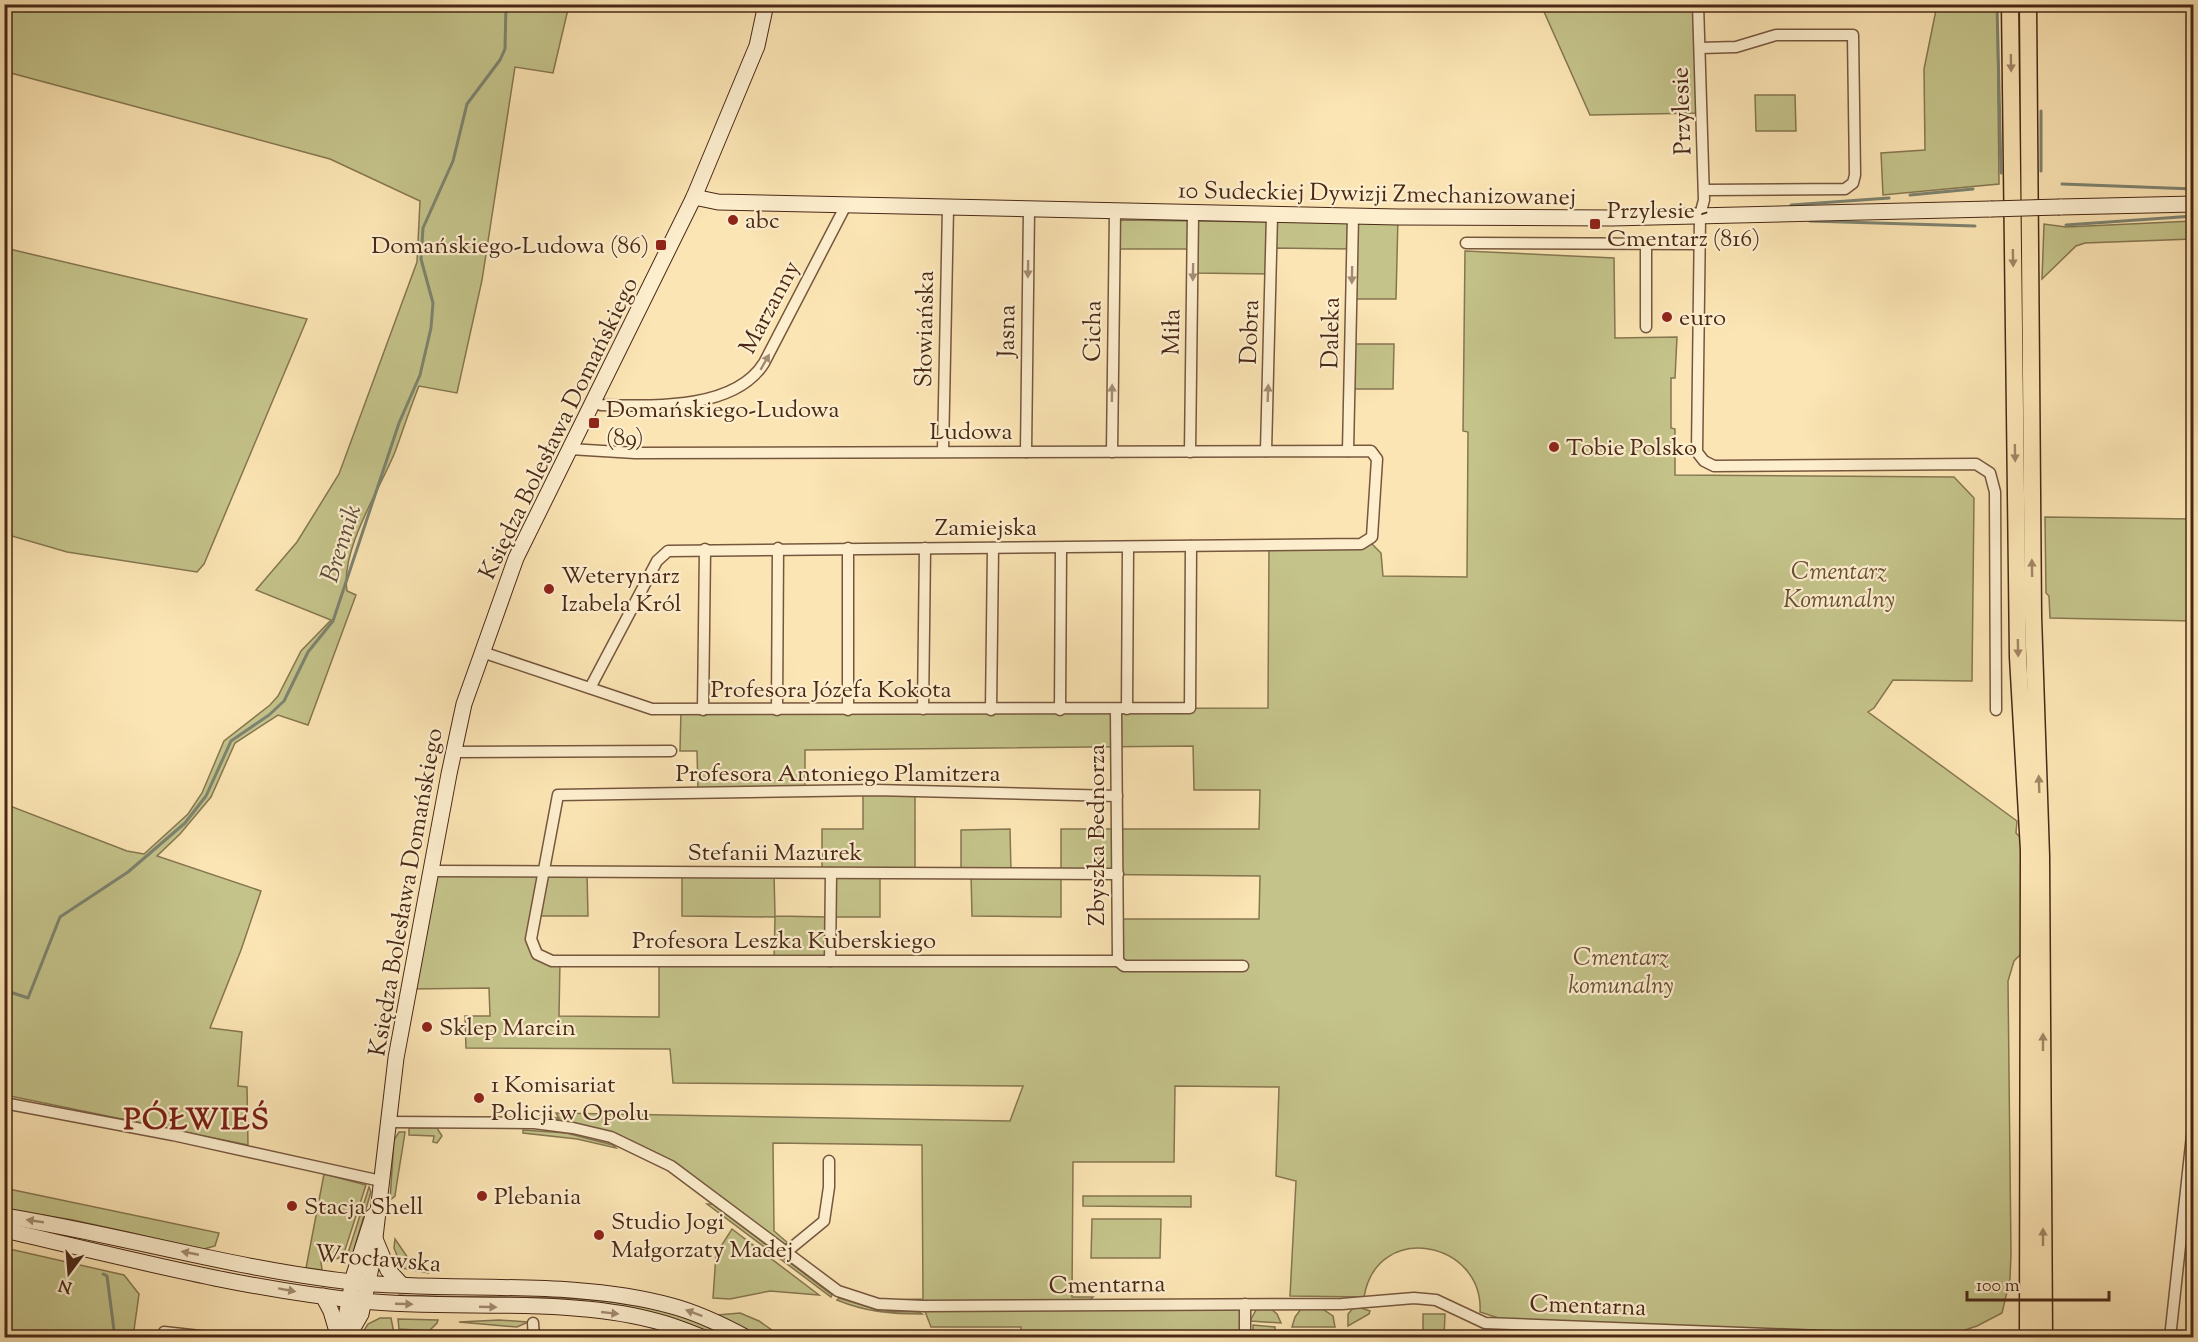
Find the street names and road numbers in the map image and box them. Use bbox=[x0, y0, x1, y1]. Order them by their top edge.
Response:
street label: Przylesie bbox=[1664, 66, 1702, 156]
street label: 10 Sudeckiej Dywizji Zmechanizowanej bbox=[1177, 175, 1576, 215]
street label: Marzanny bbox=[732, 255, 810, 361]
street label: Słowiańska bbox=[908, 270, 944, 388]
street label: Księdza Bolesława Domańskiego bbox=[472, 272, 648, 586]
street label: Daleka bbox=[1314, 297, 1350, 369]
street label: Dobra bbox=[1233, 299, 1269, 365]
street label: Cicha bbox=[1076, 300, 1112, 362]
street label: Jasna bbox=[991, 304, 1025, 360]
street label: Miła bbox=[1156, 308, 1190, 356]
street label: Ludowa bbox=[929, 416, 1013, 450]
street label: Zamiejska bbox=[935, 512, 1037, 546]
street label: Profesora Józefa Kokota bbox=[710, 674, 952, 708]
street label: Księdza Bolesława Domańskiego bbox=[361, 726, 453, 1059]
street label: Zbyszka Bednorza bbox=[1081, 744, 1115, 926]
street label: Profesora Antoniego Plamitzera bbox=[675, 758, 1001, 792]
street label: Stefanii Mazurek bbox=[687, 837, 863, 871]
street label: Profesora Leszka Kuberskiego bbox=[632, 925, 936, 959]
street label: Wrocławska bbox=[313, 1238, 443, 1282]
street label: Cmentarna bbox=[1048, 1268, 1166, 1304]
street label: Cmentarna bbox=[1529, 1288, 1647, 1326]

